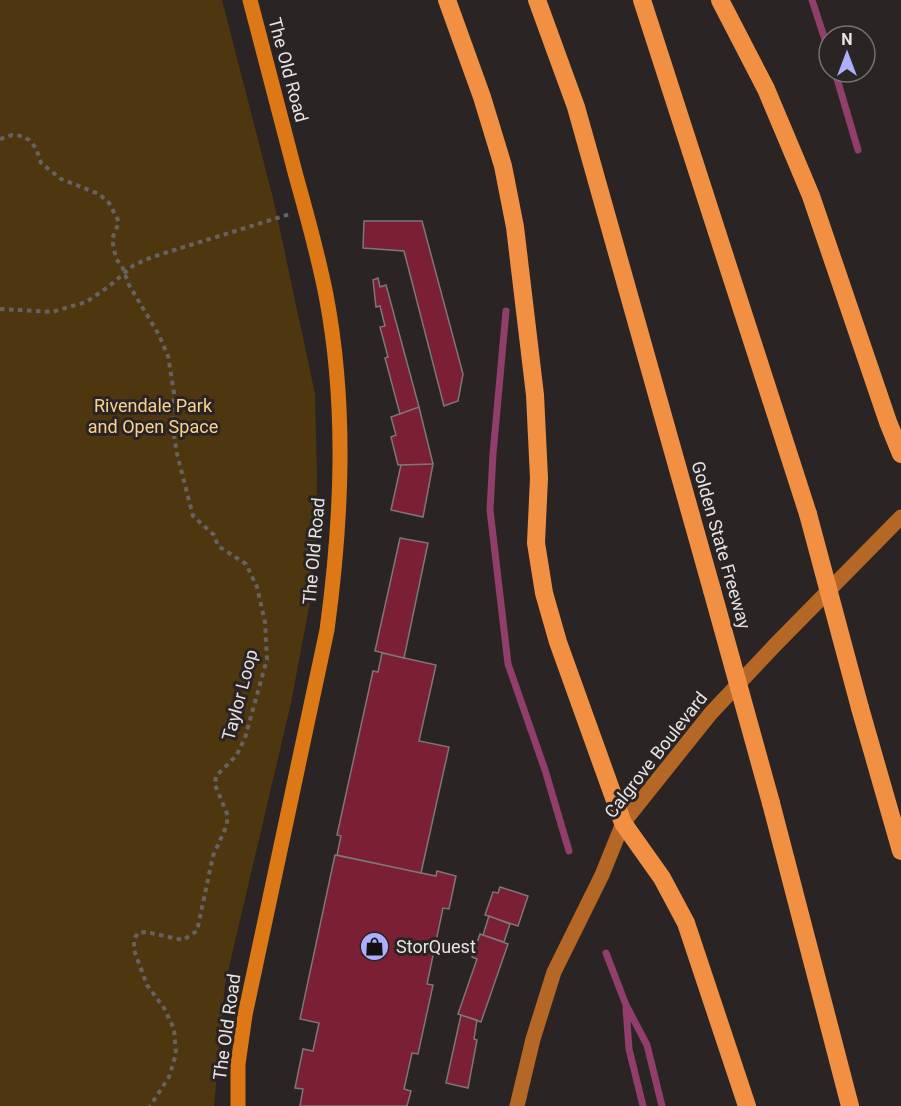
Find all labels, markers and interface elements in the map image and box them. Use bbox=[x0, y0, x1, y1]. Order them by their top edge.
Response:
street label: The Old Road bbox=[264, 15, 313, 124]
north arrow bbox=[817, 24, 877, 84]
text: N bbox=[841, 30, 853, 49]
park label: Rivendale Park and Open Space bbox=[88, 395, 218, 437]
street label: Golden State Freeway bbox=[687, 458, 756, 632]
street label: The Old Road bbox=[298, 497, 329, 605]
street label: Taylor Loop bbox=[217, 647, 262, 743]
street label: Calgrove Boulevard bbox=[600, 687, 711, 822]
shop icon: StorQuest bbox=[359, 931, 391, 963]
place label: StorQuest bbox=[396, 936, 476, 957]
street label: The Old Road bbox=[209, 972, 244, 1082]

